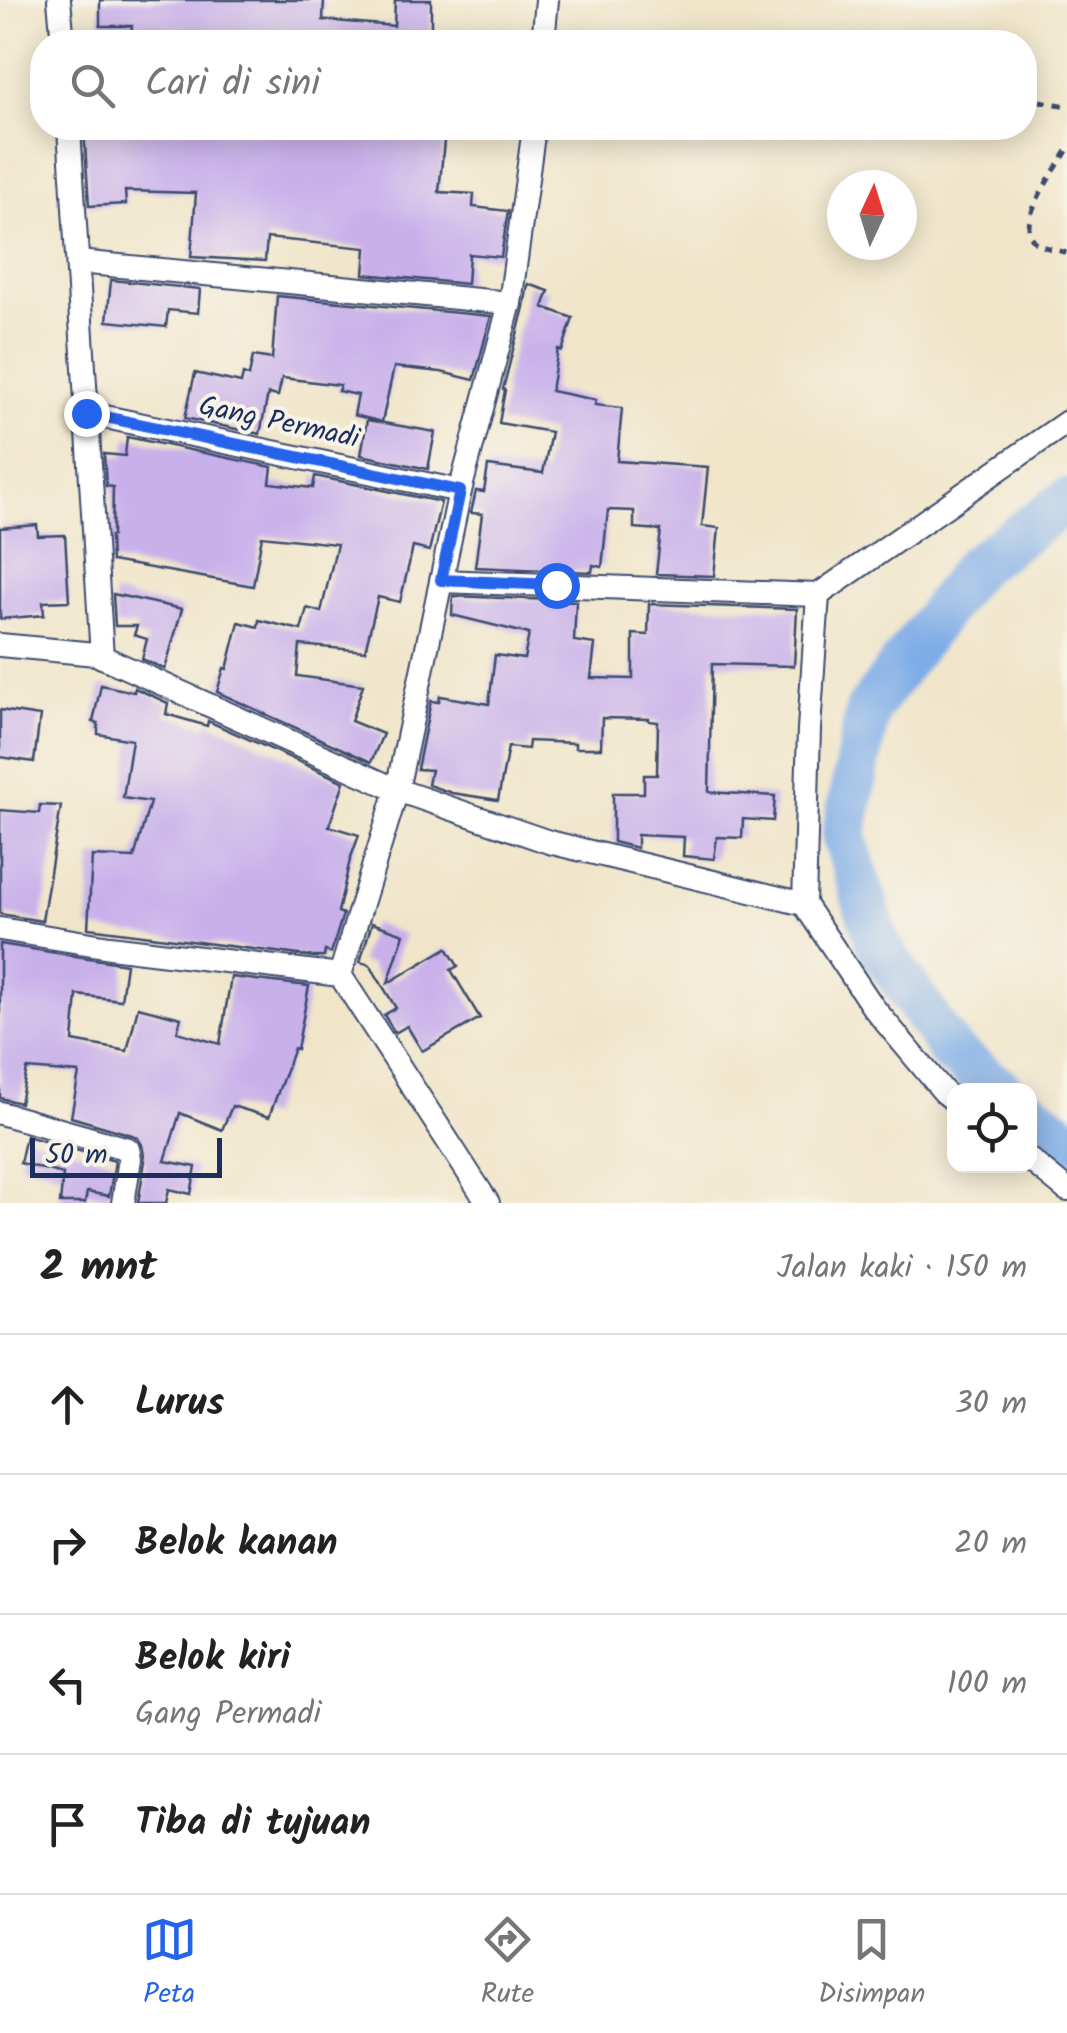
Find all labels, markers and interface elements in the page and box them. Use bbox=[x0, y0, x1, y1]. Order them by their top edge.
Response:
search box bbox=[30, 30, 1037, 140]
text: Cari di sini bbox=[145, 55, 320, 115]
icon: search bbox=[65, 58, 120, 113]
north arrow bbox=[827, 170, 917, 260]
street label: Gang Permadi bbox=[195, 384, 365, 462]
route end bbox=[64, 391, 110, 437]
route start bbox=[534, 563, 580, 609]
map controls bbox=[947, 1083, 1037, 1173]
button: locate bbox=[947, 1083, 1037, 1173]
scale bar bbox=[30, 1133, 222, 1178]
text: 50 m bbox=[45, 1133, 108, 1178]
text: 2 mnt bbox=[40, 1235, 157, 1302]
text: Jalan kaki · 150 m bbox=[777, 1243, 1027, 1294]
text: Lurus bbox=[135, 1374, 224, 1434]
icon: ahead bbox=[40, 1377, 95, 1432]
text: 30 m bbox=[954, 1379, 1027, 1430]
text: Belok kanan bbox=[135, 1514, 338, 1574]
icon: right bbox=[40, 1517, 95, 1572]
text: 20 m bbox=[954, 1519, 1027, 1570]
text: Belok kiri bbox=[135, 1629, 290, 1689]
icon: left bbox=[40, 1657, 95, 1712]
text: 100 m bbox=[947, 1659, 1027, 1710]
text: Gang Permadi bbox=[135, 1689, 321, 1740]
text: Tiba di tujuan bbox=[135, 1794, 371, 1854]
icon: arrive bbox=[40, 1797, 95, 1852]
tab: Peta bbox=[142, 1912, 197, 2017]
tab: Rute bbox=[480, 1912, 535, 2017]
tab: Disimpan bbox=[818, 1912, 925, 2017]

